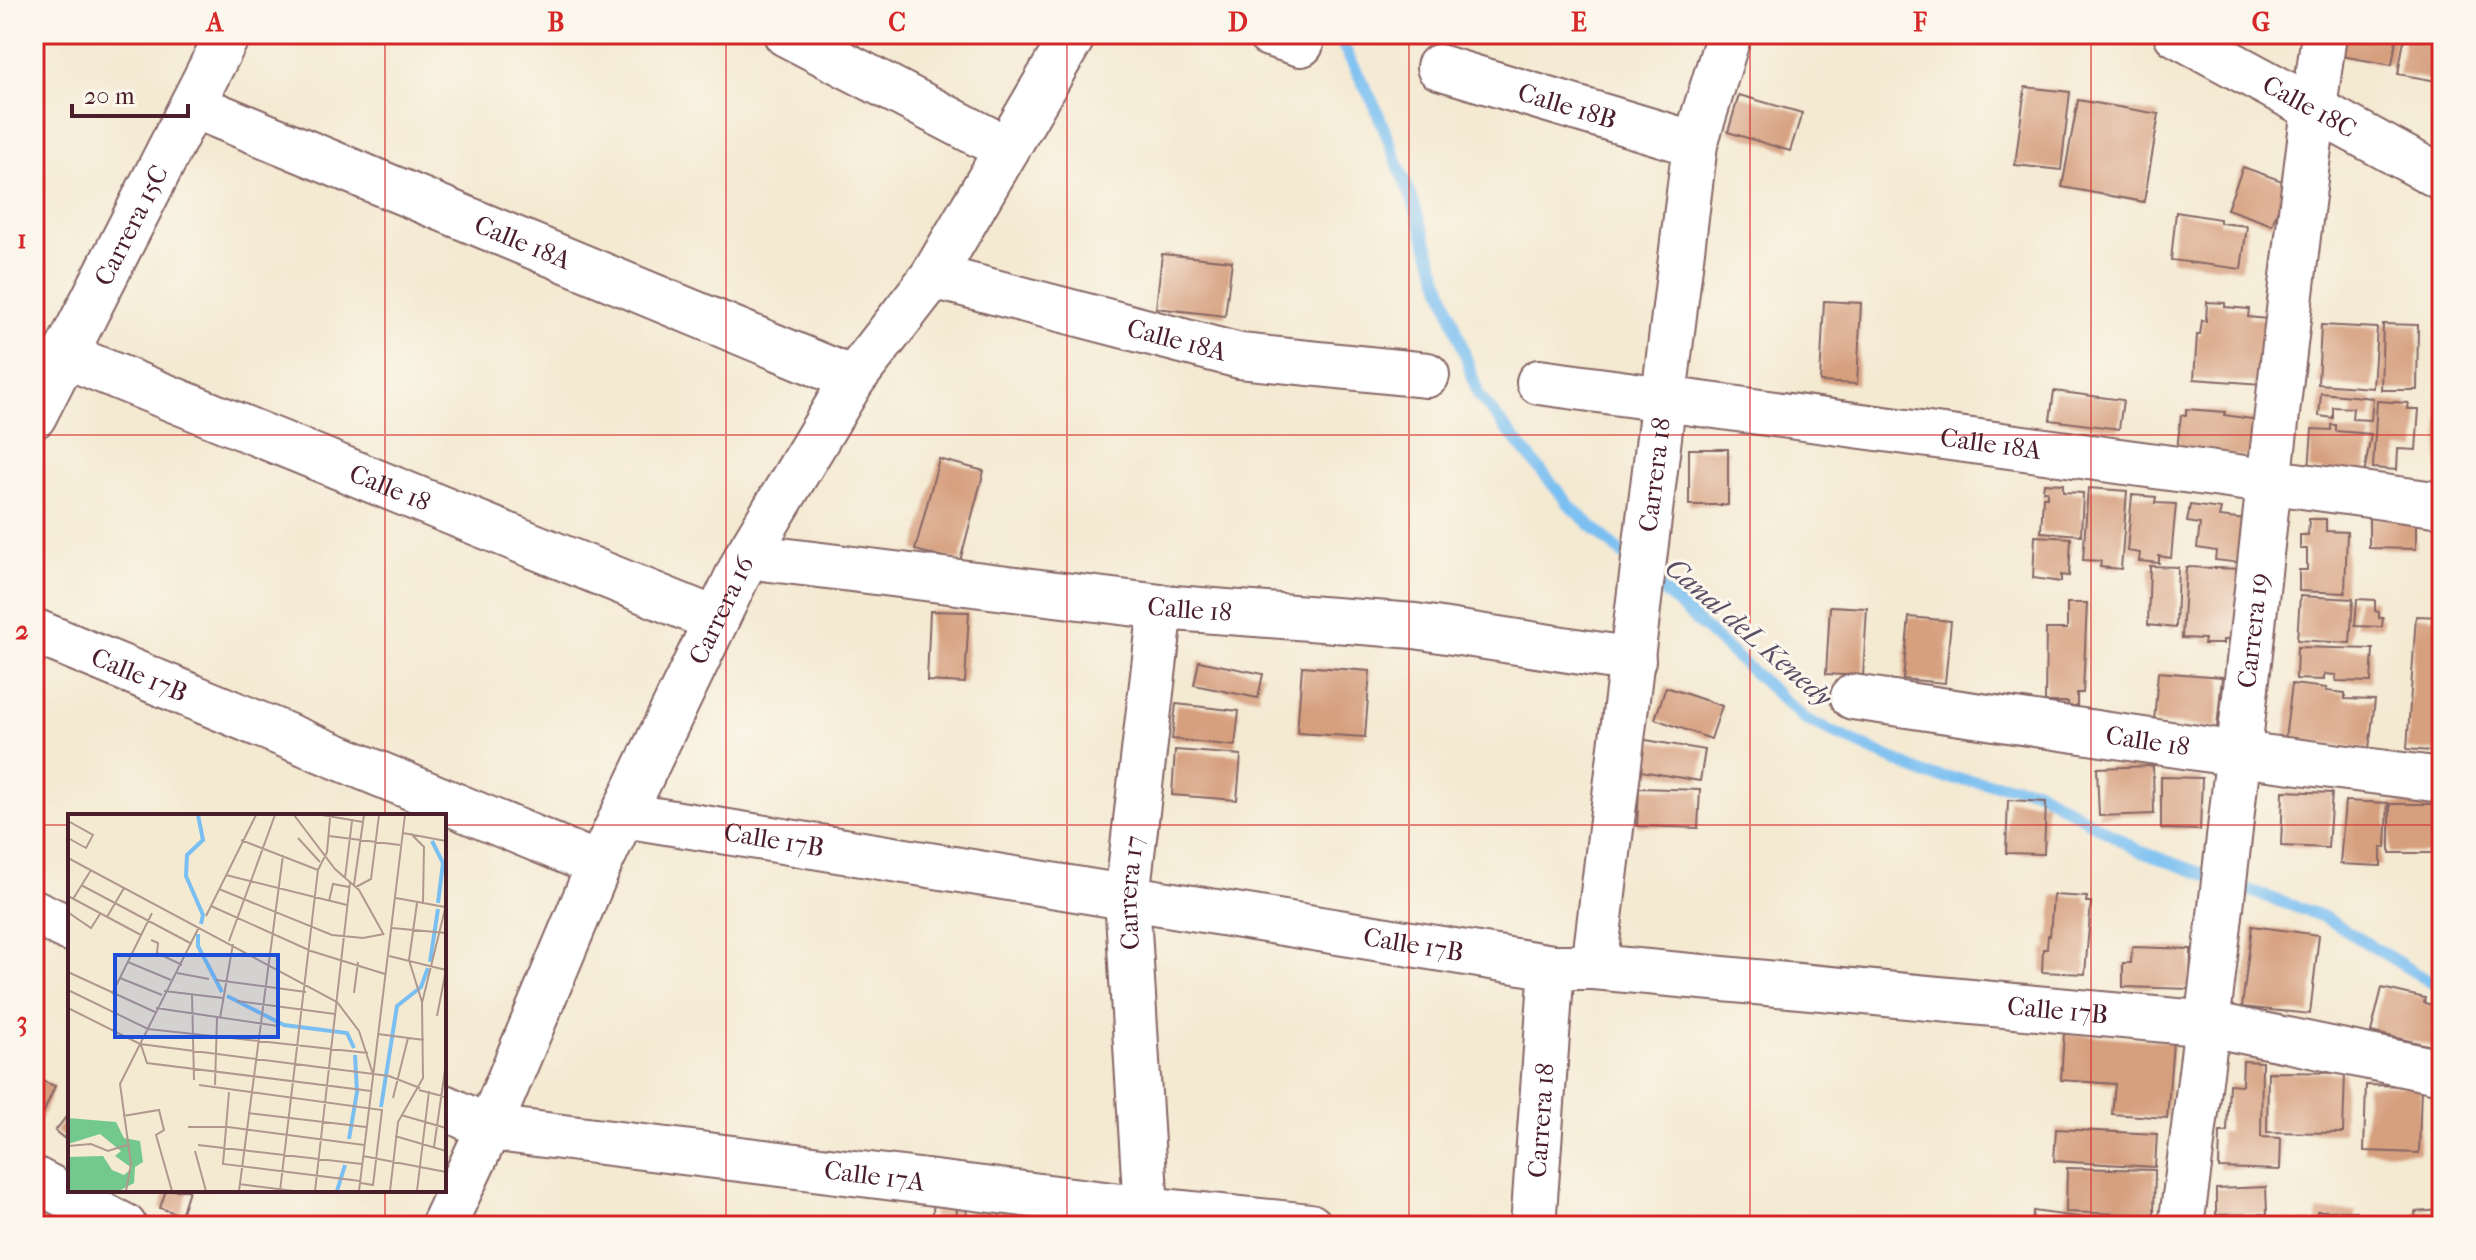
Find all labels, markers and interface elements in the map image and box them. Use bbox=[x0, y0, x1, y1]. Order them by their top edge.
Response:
text: A bbox=[205, 7, 225, 38]
text: B bbox=[548, 7, 565, 38]
text: C bbox=[888, 7, 906, 38]
text: D bbox=[1228, 7, 1248, 38]
text: E bbox=[1571, 7, 1587, 38]
text: F bbox=[1912, 7, 1927, 38]
text: G bbox=[2252, 7, 2270, 38]
scale bar bbox=[72, 68, 188, 118]
street label: Calle 18C bbox=[2257, 68, 2362, 144]
street label: Calle 18B bbox=[1514, 76, 1620, 135]
text: 20 m bbox=[84, 82, 135, 110]
street label: Carrera 15C bbox=[87, 160, 174, 291]
street label: Calle 18A bbox=[470, 208, 577, 276]
text: 1 bbox=[17, 224, 27, 255]
street label: Calle 18A bbox=[1124, 312, 1231, 368]
street label: Carrera 18 bbox=[1632, 416, 1677, 534]
street label: Calle 18A bbox=[1938, 421, 2044, 466]
street label: Calle 18 bbox=[345, 457, 435, 518]
street label: Carrera 16 bbox=[682, 550, 761, 669]
water label: Canal deL Kenedy bbox=[1659, 551, 1840, 714]
street label: Carrera 19 bbox=[2231, 571, 2274, 690]
street label: Calle 18 bbox=[1146, 590, 1233, 628]
text: 2 bbox=[15, 615, 29, 646]
street label: Calle 17B bbox=[87, 641, 192, 708]
street label: Calle 18 bbox=[2104, 719, 2192, 762]
inset map bbox=[68, 814, 446, 1192]
street label: Calle 17B bbox=[722, 816, 826, 863]
street label: Carrera 17 bbox=[1111, 834, 1150, 951]
street label: Calle 17B bbox=[1361, 921, 1466, 968]
street label: Calle 17B bbox=[2006, 990, 2109, 1030]
text: 3 bbox=[17, 1006, 27, 1037]
street label: Carrera 18 bbox=[1521, 1062, 1560, 1179]
street label: Calle 17A bbox=[822, 1154, 928, 1197]

